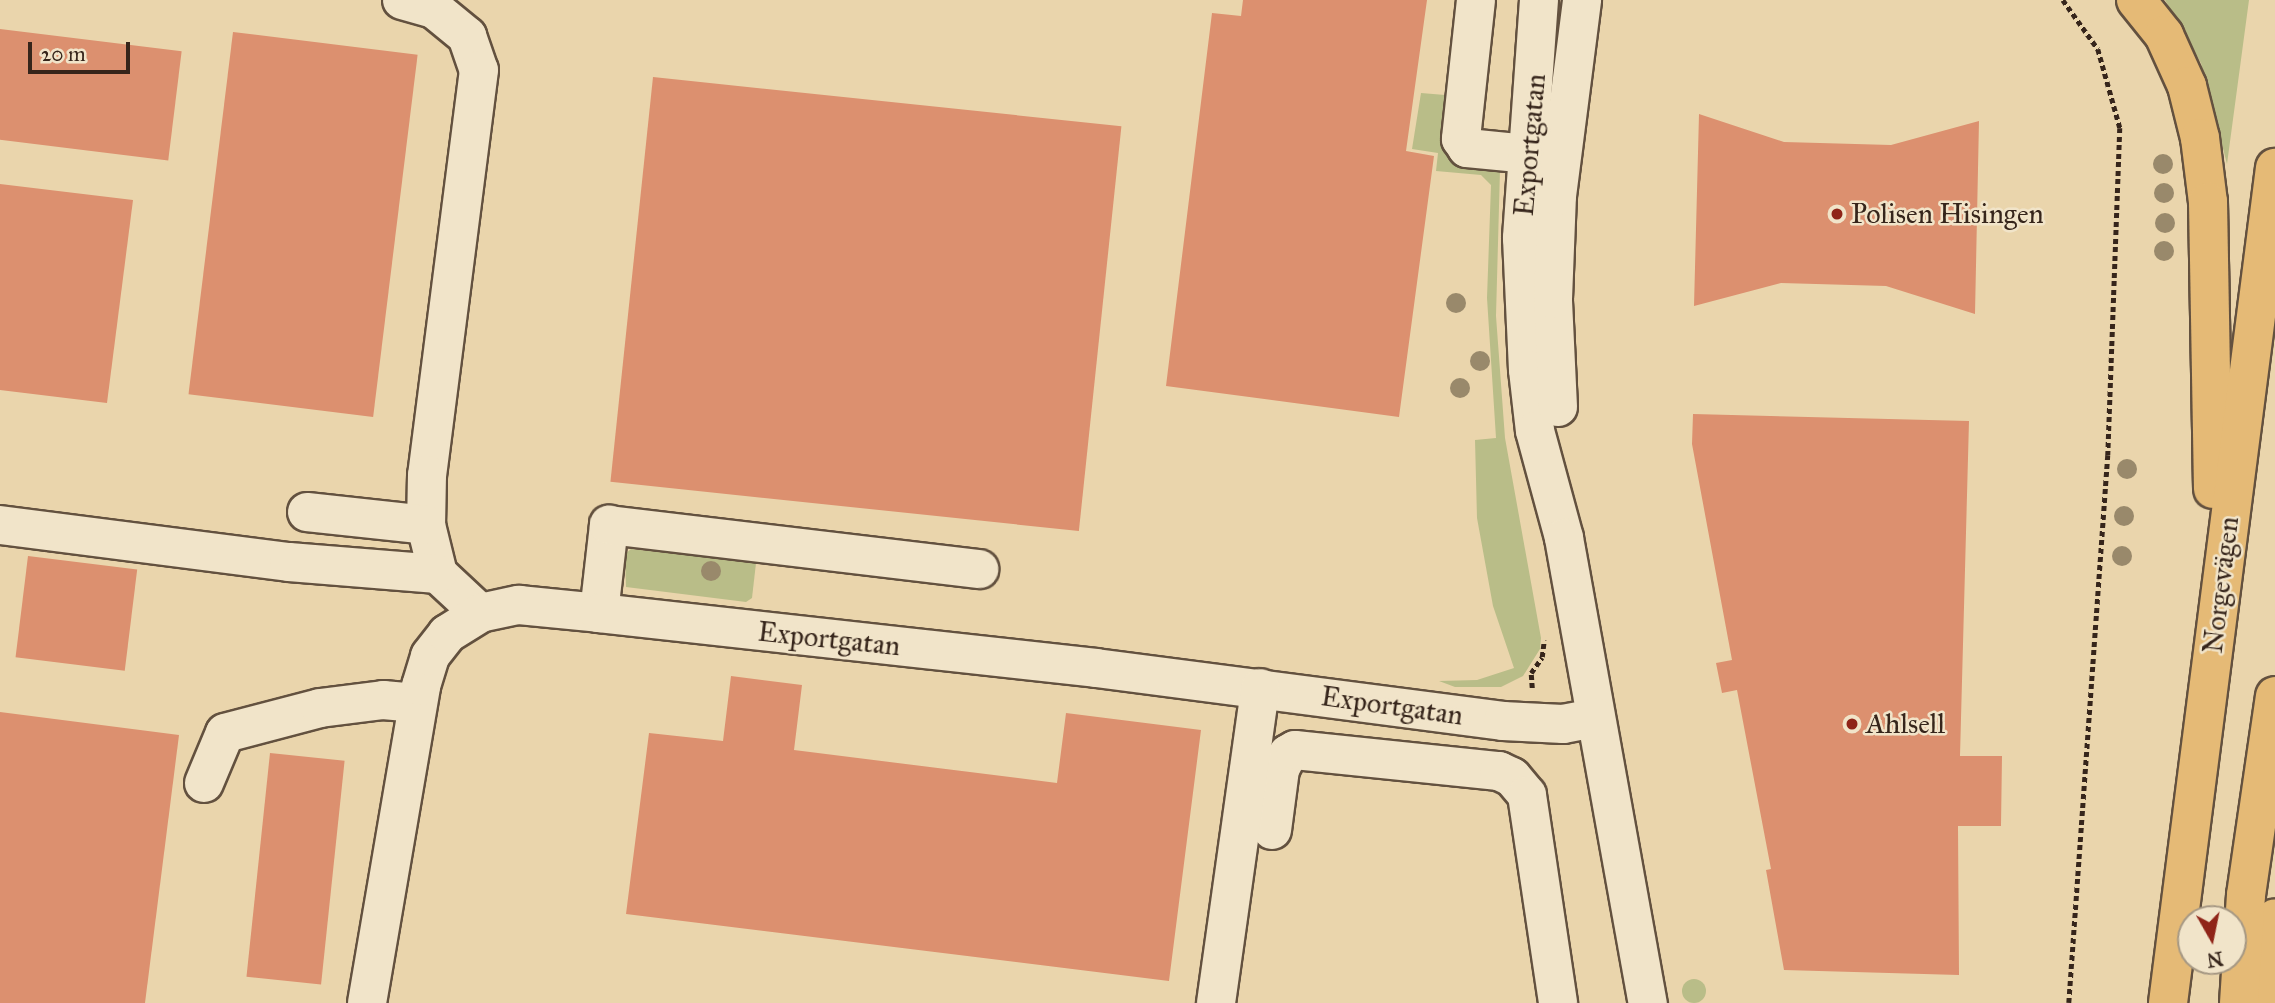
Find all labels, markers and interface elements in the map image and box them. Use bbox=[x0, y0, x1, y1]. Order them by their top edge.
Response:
scale bar bbox=[32, 28, 133, 72]
text: 20 m bbox=[41, 41, 86, 67]
street label: Exportgatan bbox=[1507, 72, 1553, 218]
place label: Polisen Hisingen bbox=[1851, 197, 2044, 231]
marker: Polisen Hisingen bbox=[1829, 206, 1845, 222]
street label: Norgevägen bbox=[2196, 515, 2246, 655]
street label: Exportgatan bbox=[756, 615, 902, 663]
street label: Exportgatan bbox=[1319, 679, 1465, 733]
place label: Ahlsell bbox=[1866, 707, 1945, 741]
marker: Ahlsell bbox=[1844, 716, 1860, 732]
north arrow bbox=[2177, 905, 2247, 975]
text: N bbox=[2205, 947, 2225, 972]

